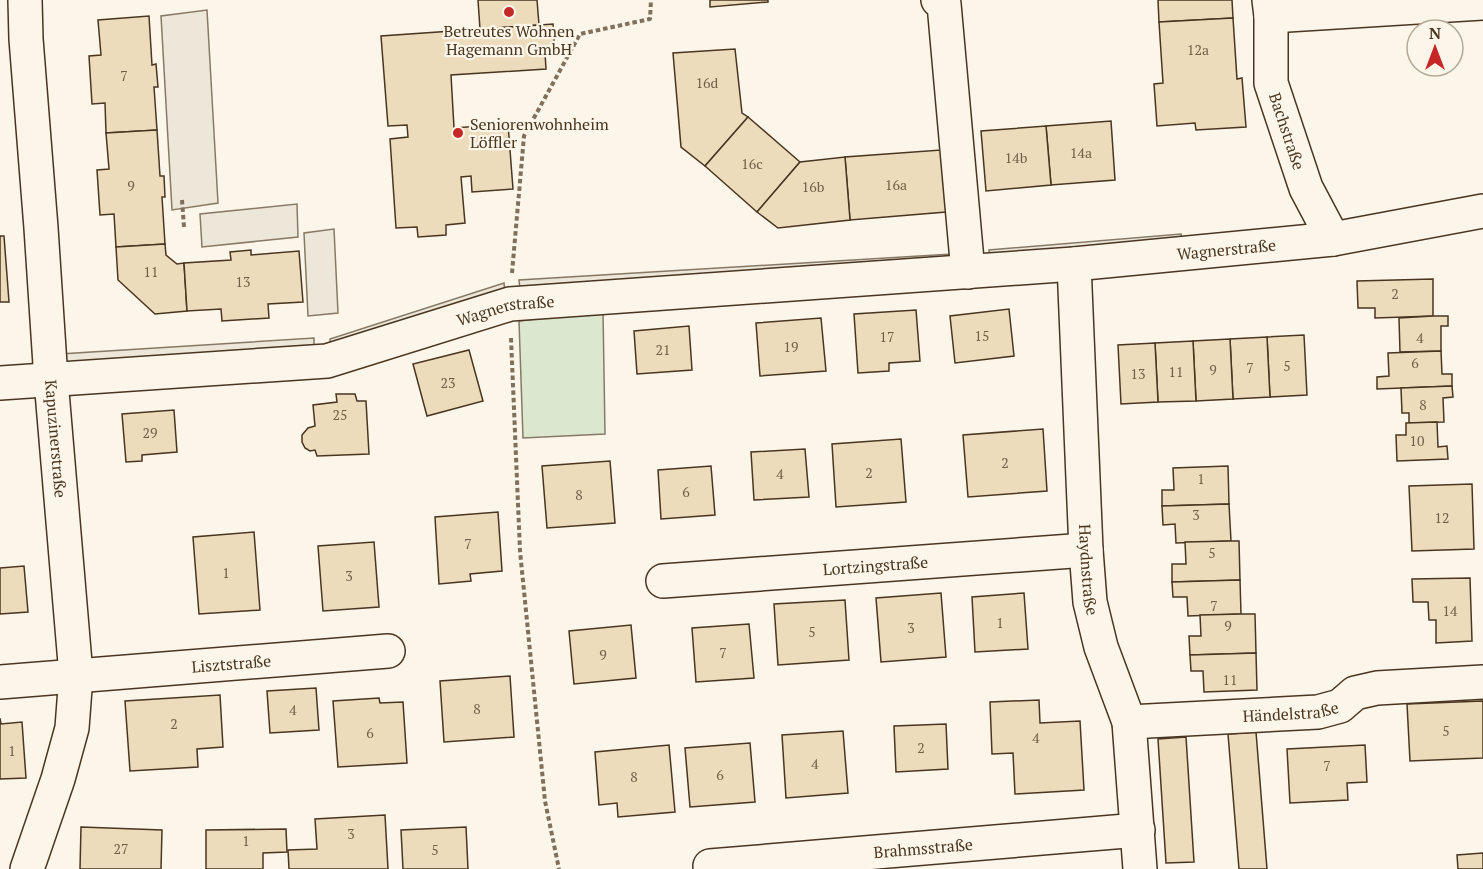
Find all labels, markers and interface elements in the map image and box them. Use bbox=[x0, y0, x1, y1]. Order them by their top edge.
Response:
marker: Betreutes Wohnen Hagemann GmbH bbox=[502, 5, 516, 19]
north arrow bbox=[1405, 18, 1465, 78]
place label: Betreutes Wohnen Hagemann GmbH bbox=[443, 20, 575, 60]
text: N bbox=[1429, 22, 1441, 44]
house number: 12a bbox=[1187, 40, 1209, 59]
house number: 7 bbox=[120, 66, 128, 85]
house number: 16d bbox=[696, 73, 719, 92]
street label: Bachstraße bbox=[1264, 90, 1310, 173]
place label: Seniorenwohnheim Löffler bbox=[470, 113, 609, 153]
marker: Seniorenwohnheim Löffler bbox=[451, 126, 465, 140]
house number: 14a bbox=[1070, 143, 1092, 162]
house number: 14b bbox=[1005, 148, 1028, 167]
house number: 16c bbox=[741, 154, 763, 173]
house number: 16a bbox=[885, 175, 907, 194]
house number: 9 bbox=[127, 176, 135, 195]
house number: 16b bbox=[802, 177, 825, 196]
street label: Wagnerstraße bbox=[1176, 234, 1277, 265]
house number: 11 bbox=[144, 262, 158, 281]
house number: 13 bbox=[236, 272, 250, 291]
house number: 2 bbox=[1391, 284, 1399, 303]
street label: Wagnerstraße bbox=[454, 290, 555, 331]
house number: 15 bbox=[975, 326, 989, 345]
house number: 17 bbox=[880, 327, 894, 346]
house number: 4 bbox=[1416, 328, 1424, 347]
house number: 19 bbox=[784, 337, 798, 356]
house number: 21 bbox=[656, 340, 670, 359]
house number: 6 bbox=[1411, 353, 1419, 372]
house number: 5 bbox=[1283, 356, 1291, 375]
house number: 7 bbox=[1246, 358, 1254, 377]
house number: 9 bbox=[1209, 360, 1217, 379]
house number: 11 bbox=[1169, 362, 1183, 381]
house number: 13 bbox=[1131, 364, 1145, 383]
house number: 23 bbox=[441, 373, 455, 392]
street label: Kapuzinerstraße bbox=[40, 379, 72, 499]
house number: 8 bbox=[1419, 395, 1427, 414]
house number: 25 bbox=[333, 405, 347, 424]
house number: 29 bbox=[143, 423, 157, 442]
house number: 10 bbox=[1410, 431, 1424, 450]
house number: 2 bbox=[1001, 453, 1009, 472]
house number: 2 bbox=[865, 463, 873, 482]
house number: 4 bbox=[776, 464, 784, 483]
house number: 1 bbox=[1197, 469, 1205, 488]
house number: 6 bbox=[682, 482, 690, 501]
house number: 8 bbox=[575, 485, 583, 504]
house number: 3 bbox=[1192, 505, 1200, 524]
house number: 12 bbox=[1435, 508, 1449, 527]
street label: Haydnstraße bbox=[1074, 523, 1104, 618]
house number: 7 bbox=[464, 534, 472, 553]
house number: 5 bbox=[1208, 543, 1216, 562]
street label: Lortzingstraße bbox=[822, 551, 929, 580]
house number: 1 bbox=[222, 563, 230, 582]
house number: 3 bbox=[345, 566, 353, 585]
house number: 7 bbox=[1210, 596, 1218, 615]
house number: 14 bbox=[1443, 601, 1458, 620]
house number: 1 bbox=[996, 613, 1004, 632]
house number: 9 bbox=[1224, 616, 1232, 635]
house number: 3 bbox=[907, 618, 915, 637]
house number: 5 bbox=[808, 622, 816, 641]
house number: 7 bbox=[719, 643, 727, 662]
house number: 9 bbox=[599, 645, 607, 664]
street label: Lisztstraße bbox=[191, 649, 272, 678]
house number: 11 bbox=[1223, 670, 1237, 689]
street label: Händelstraße bbox=[1242, 696, 1341, 727]
house number: 8 bbox=[473, 699, 481, 718]
house number: 4 bbox=[289, 700, 297, 719]
house number: 2 bbox=[170, 714, 178, 733]
house number: 5 bbox=[1442, 721, 1450, 740]
house number: 6 bbox=[366, 723, 374, 742]
house number: 4 bbox=[1032, 728, 1040, 747]
house number: 2 bbox=[917, 738, 925, 757]
house number: 1 bbox=[8, 741, 16, 760]
house number: 4 bbox=[811, 754, 819, 773]
house number: 7 bbox=[1323, 756, 1331, 775]
house number: 6 bbox=[716, 765, 724, 784]
house number: 8 bbox=[630, 767, 638, 786]
house number: 3 bbox=[347, 824, 355, 843]
house number: 1 bbox=[242, 831, 250, 850]
street label: Brahmsstraße bbox=[873, 833, 974, 863]
house number: 27 bbox=[114, 839, 128, 858]
house number: 5 bbox=[431, 840, 439, 859]

